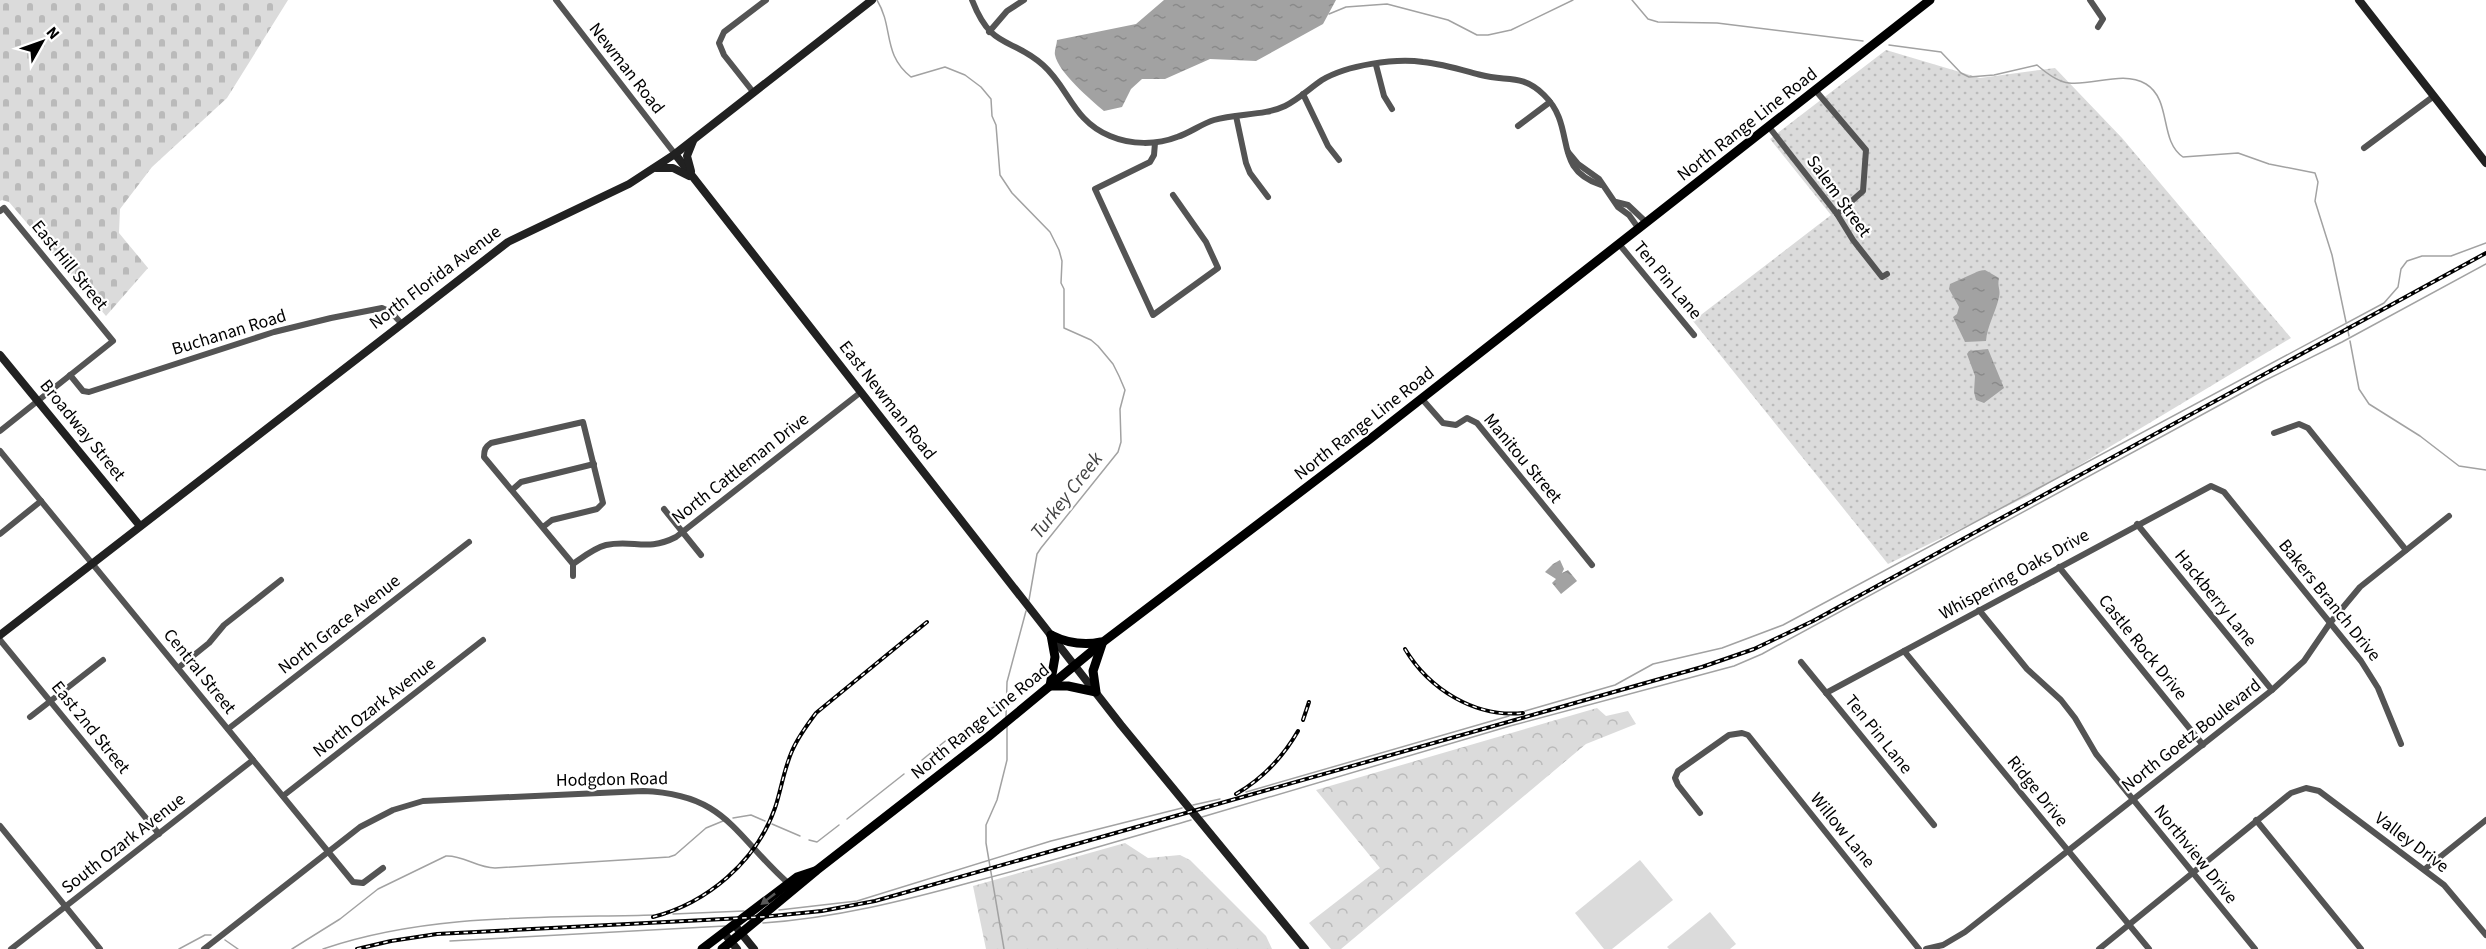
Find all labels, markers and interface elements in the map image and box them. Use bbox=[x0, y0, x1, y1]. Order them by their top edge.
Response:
north arrow bbox=[12, 12, 72, 72]
street label: Newman Road bbox=[583, 17, 670, 119]
text: N bbox=[41, 22, 65, 44]
street label: North Range Line Road bbox=[1672, 62, 1823, 187]
street label: Salem Street bbox=[1800, 150, 1877, 242]
street label: East Hill Street bbox=[25, 215, 114, 316]
street label: North Florida Avenue bbox=[364, 219, 506, 335]
street label: Ten Pin Lane bbox=[1627, 236, 1708, 325]
street label: Buchanan Road bbox=[169, 303, 289, 362]
street label: East Newman Road bbox=[833, 335, 942, 465]
street label: North Range Line Road bbox=[1289, 361, 1440, 486]
street label: Broadway Street bbox=[34, 374, 131, 486]
street label: North Cattleman Drive bbox=[666, 407, 814, 530]
street label: Manitou Street bbox=[1478, 408, 1568, 509]
water label: Turkey Creek bbox=[1024, 446, 1110, 545]
street label: Whispering Oaks Drive bbox=[1935, 523, 2094, 626]
street label: Bakers Branch Drive bbox=[2273, 534, 2387, 667]
street label: Hackberry Lane bbox=[2169, 544, 2263, 652]
street label: North Grace Avenue bbox=[273, 569, 406, 680]
street label: Castle Rock Drive bbox=[2092, 589, 2193, 705]
street label: Central Street bbox=[157, 623, 242, 719]
street label: North Ozark Avenue bbox=[308, 651, 441, 763]
street label: North Range Line Road bbox=[906, 658, 1055, 785]
street label: North Goetz Boulevard bbox=[2116, 673, 2266, 798]
street label: East 2nd Street bbox=[45, 676, 136, 779]
street label: Ten Pin Lane bbox=[1839, 689, 1918, 779]
street label: Ridge Drive bbox=[2001, 750, 2074, 832]
street label: Hodgdon Road bbox=[556, 766, 668, 793]
street label: South Ozark Avenue bbox=[56, 787, 191, 900]
street label: Willow Lane bbox=[1804, 787, 1881, 873]
street label: Northview Drive bbox=[2148, 799, 2243, 909]
street label: Valley Drive bbox=[2369, 806, 2454, 879]
one-way arrow bbox=[760, 893, 775, 905]

